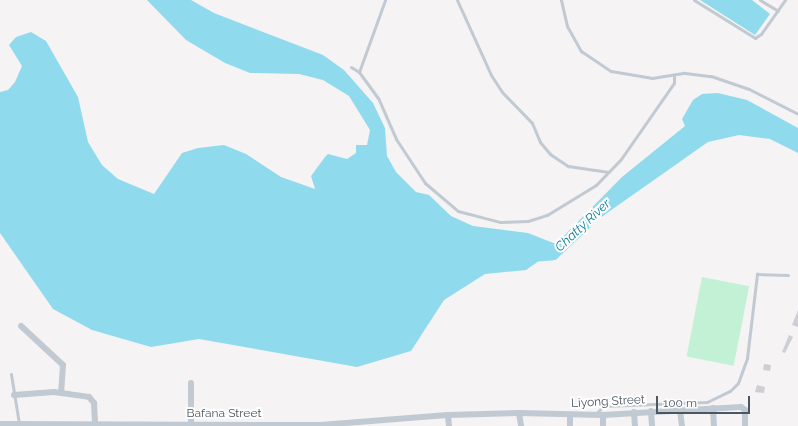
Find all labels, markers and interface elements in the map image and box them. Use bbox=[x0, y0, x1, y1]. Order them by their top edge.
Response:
water label: Chatty River bbox=[552, 196, 614, 256]
scale bar bbox=[658, 388, 752, 414]
street label: Liyong Street bbox=[571, 393, 645, 411]
text: 100 m bbox=[663, 396, 697, 410]
street label: Bafana Street bbox=[187, 407, 261, 421]

